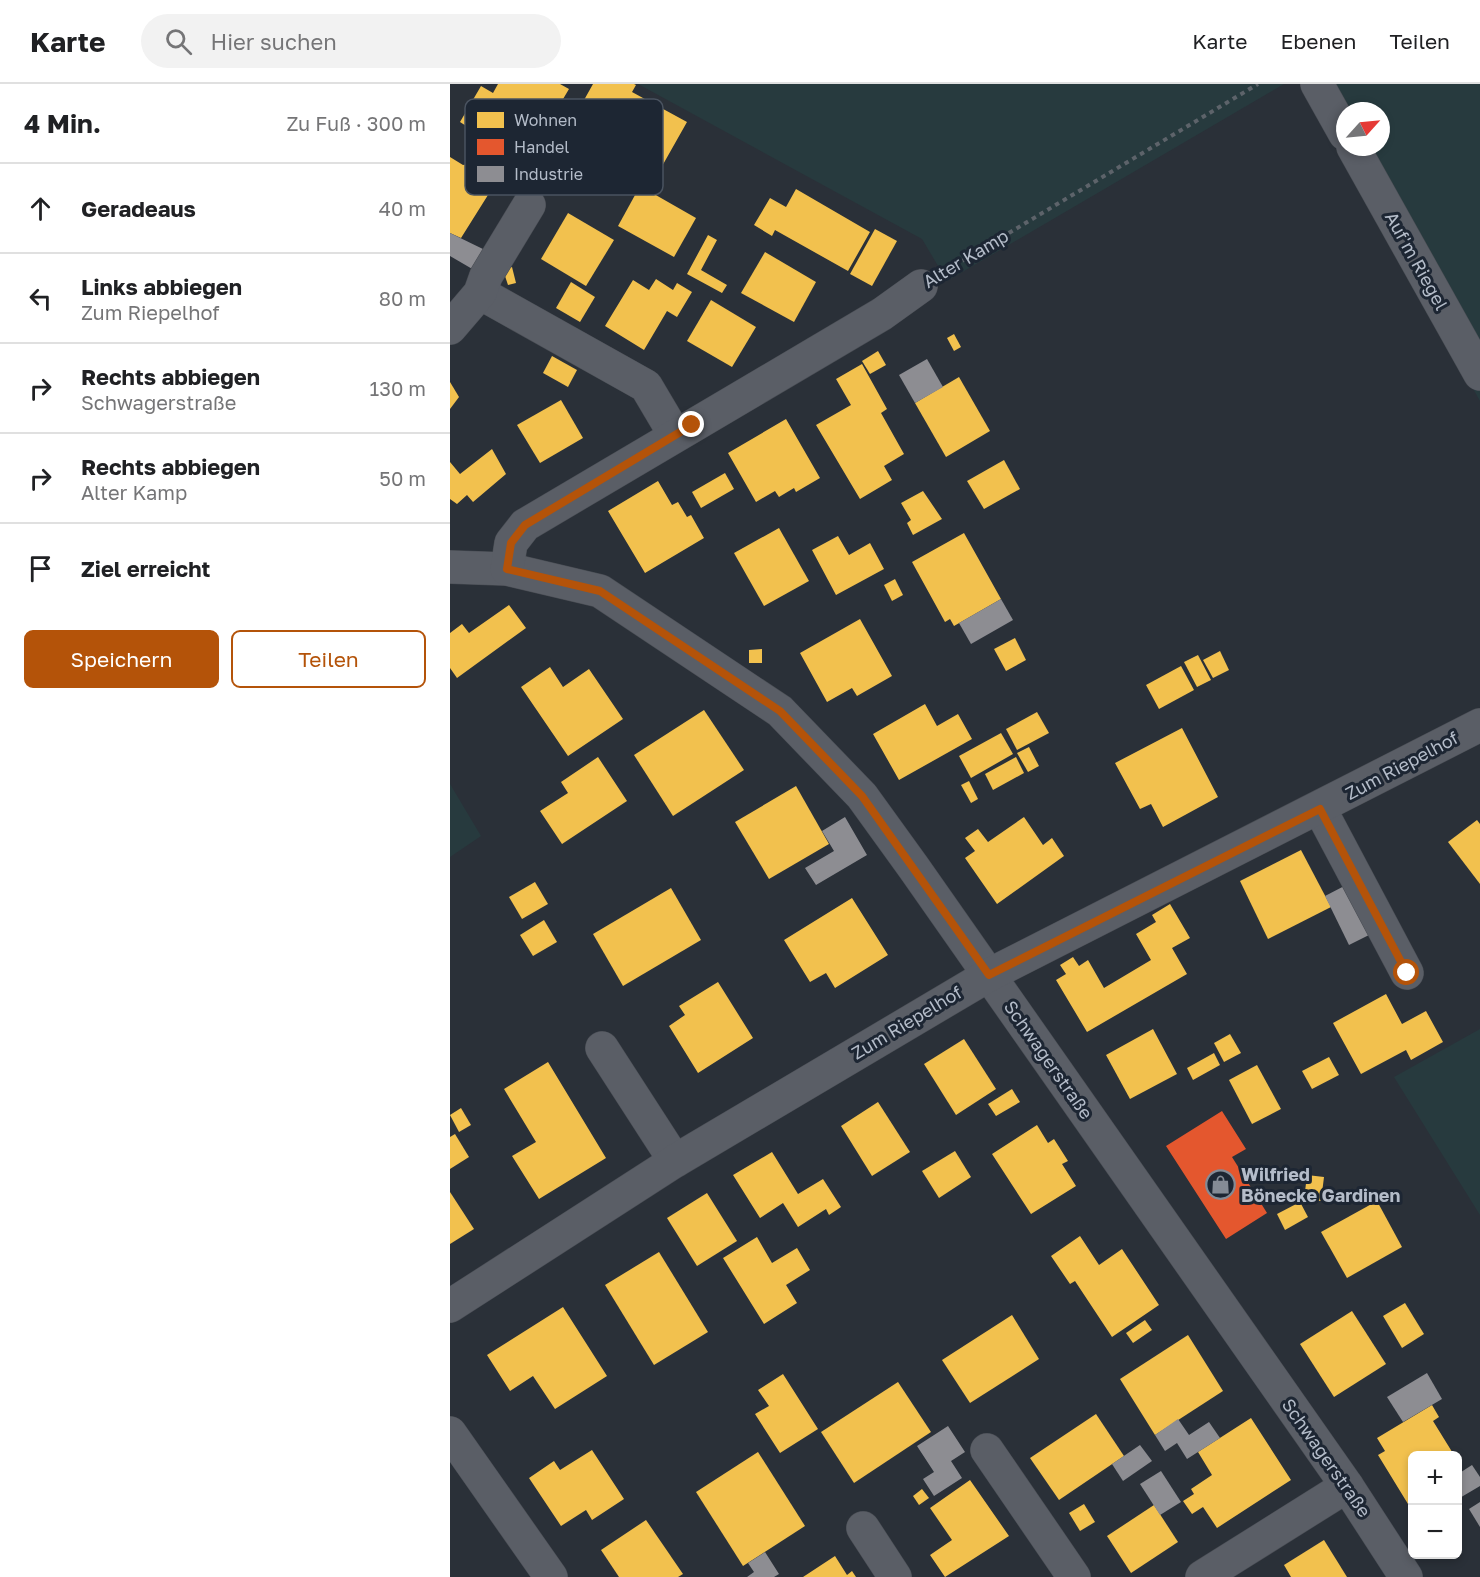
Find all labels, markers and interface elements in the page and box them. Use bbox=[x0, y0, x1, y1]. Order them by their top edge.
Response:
search box bbox=[141, 14, 561, 68]
text: Karte bbox=[30, 25, 105, 58]
icon: search bbox=[162, 25, 195, 58]
text: Hier suchen bbox=[210, 28, 337, 55]
text: Karte bbox=[1192, 28, 1248, 54]
text: Ebenen bbox=[1281, 28, 1356, 54]
text: Teilen bbox=[1389, 28, 1450, 54]
legend bbox=[465, 99, 663, 195]
north arrow bbox=[1336, 102, 1390, 156]
text: 4 Min. bbox=[24, 108, 101, 139]
text: Wohnen bbox=[514, 110, 577, 130]
text: Zu Fuß · 300 m bbox=[287, 111, 426, 135]
text: Handel bbox=[514, 137, 569, 157]
text: Industrie bbox=[514, 164, 583, 184]
icon: ahead bbox=[24, 192, 57, 225]
text: Geradeaus bbox=[81, 195, 196, 222]
text: 40 m bbox=[379, 196, 426, 220]
street label: Auf'm Riegel bbox=[1381, 207, 1453, 314]
street label: Alter Kamp bbox=[919, 224, 1012, 292]
text: Links abbiegen bbox=[81, 273, 242, 300]
icon: left bbox=[24, 282, 57, 315]
text: 80 m bbox=[379, 286, 426, 310]
text: Zum Riepelhof bbox=[81, 300, 220, 324]
text: Rechts abbiegen bbox=[81, 363, 260, 390]
icon: right bbox=[24, 372, 57, 405]
text: 130 m bbox=[370, 376, 426, 400]
text: Schwagerstraße bbox=[81, 390, 236, 414]
route end bbox=[678, 411, 704, 437]
text: Rechts abbiegen bbox=[81, 453, 260, 480]
icon: right bbox=[24, 462, 57, 495]
text: 50 m bbox=[379, 466, 426, 490]
text: Alter Kamp bbox=[81, 480, 187, 504]
icon: arrive bbox=[24, 552, 57, 585]
text: Ziel erreicht bbox=[81, 555, 210, 582]
button: Speichern bbox=[24, 630, 219, 688]
button: Teilen bbox=[231, 630, 426, 688]
street label: Zum Riepelhof bbox=[1341, 726, 1462, 804]
route start bbox=[1393, 959, 1419, 985]
street label: Zum Riepelhof bbox=[847, 980, 966, 1064]
street label: Schwagerstraße bbox=[1000, 996, 1098, 1123]
place label: Wilfried Bönecke Gardinen bbox=[1241, 1163, 1400, 1206]
shop icon: Wilfried Bönecke Gardinen bbox=[1204, 1169, 1236, 1201]
street label: Schwagerstraße bbox=[1278, 1394, 1376, 1521]
map controls bbox=[1408, 1451, 1462, 1559]
button: + bbox=[1408, 1451, 1462, 1505]
button: − bbox=[1408, 1505, 1462, 1559]

